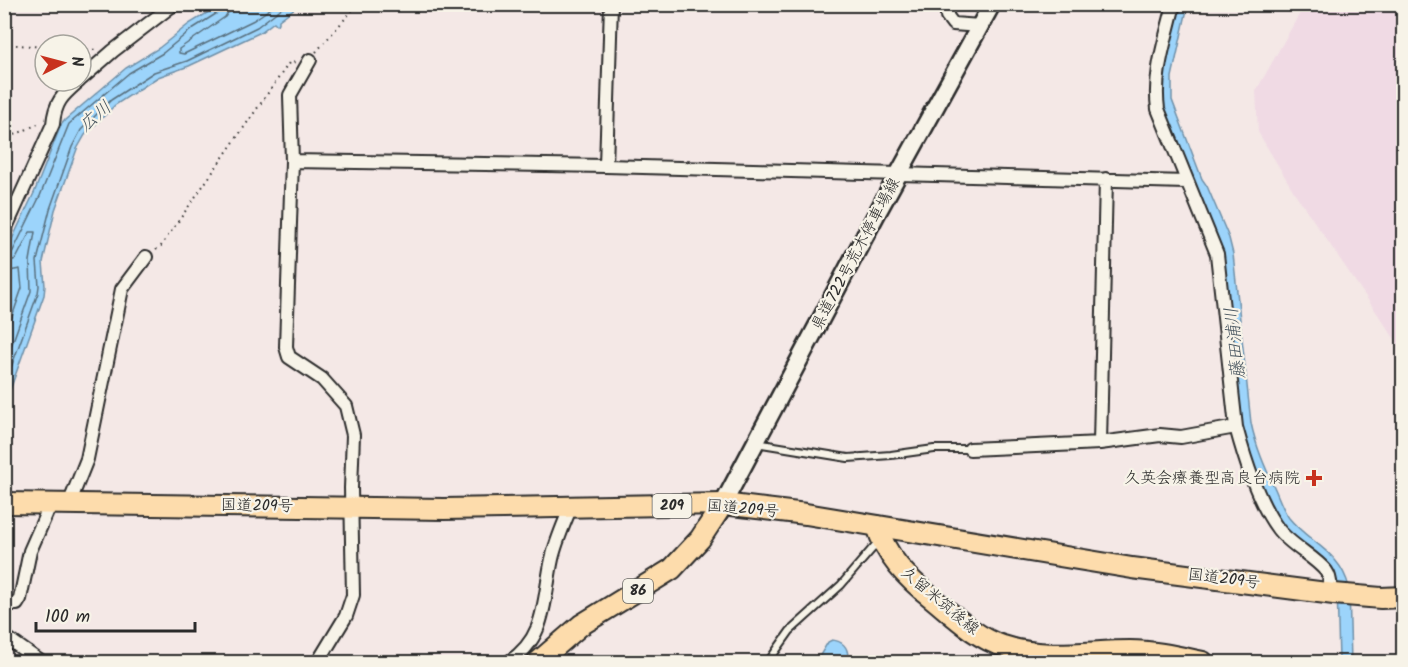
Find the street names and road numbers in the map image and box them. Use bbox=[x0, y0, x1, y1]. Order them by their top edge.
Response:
street label: 県道722号荒木停車場線 bbox=[805, 173, 907, 335]
street label: 国道209号 bbox=[220, 493, 294, 519]
street label: 国道209号 bbox=[705, 493, 781, 525]
road number: 209 bbox=[652, 494, 692, 518]
street label: 久留米筑後線 bbox=[895, 561, 985, 641]
street label: 国道209号 bbox=[1186, 562, 1262, 596]
road number: 86 bbox=[623, 579, 653, 603]

